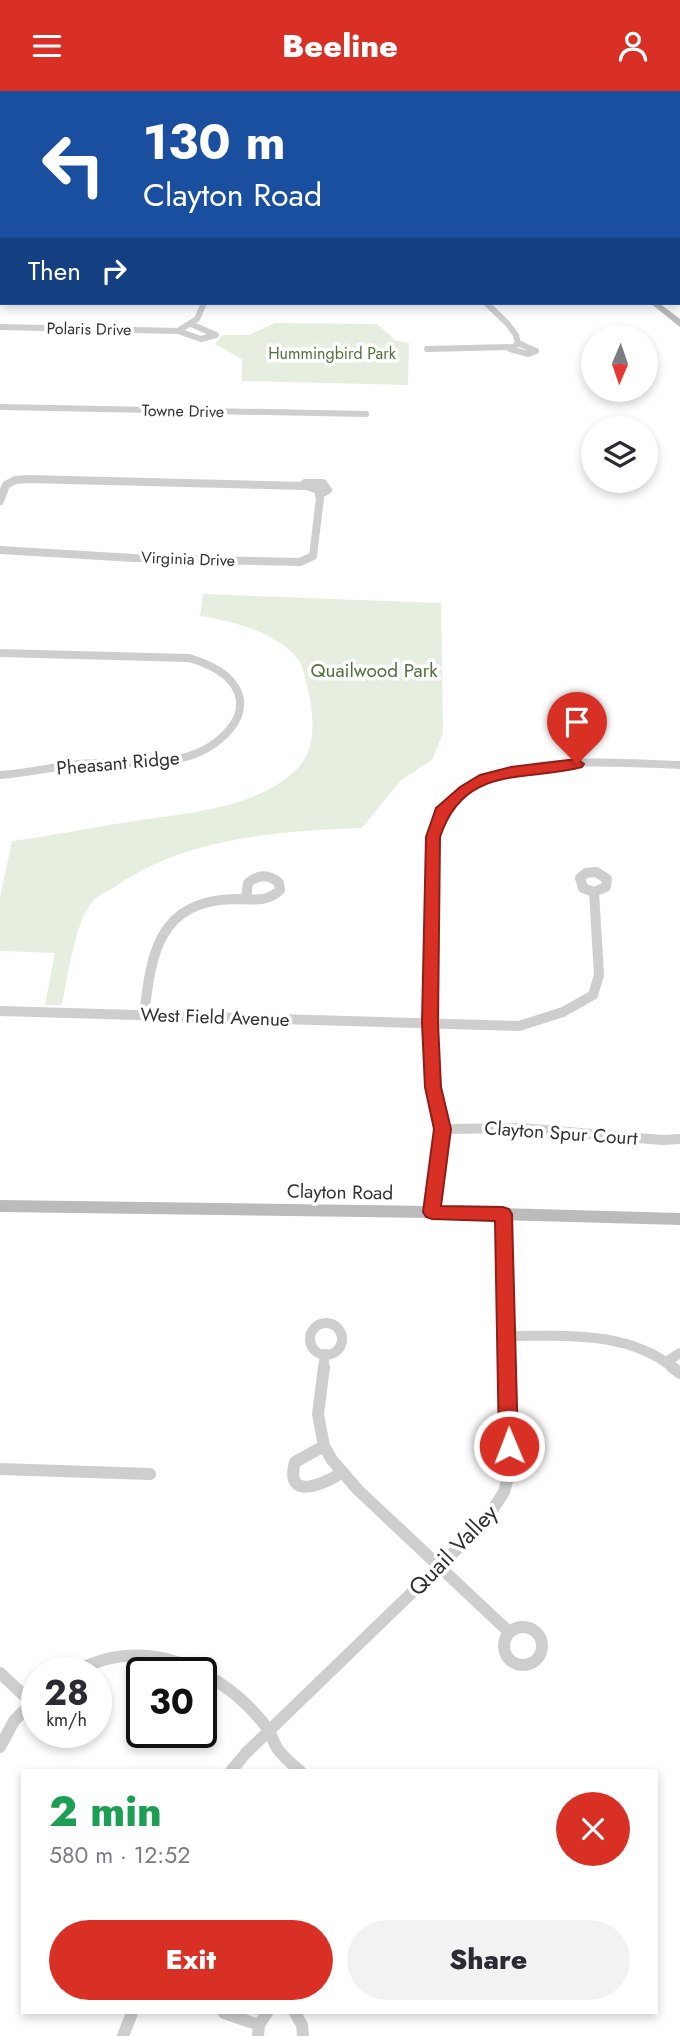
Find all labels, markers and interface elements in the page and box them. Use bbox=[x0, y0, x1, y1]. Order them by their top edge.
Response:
text: Beeline bbox=[282, 23, 398, 69]
icon: menu bbox=[28, 27, 66, 65]
icon: person bbox=[614, 27, 652, 65]
text: 130 m bbox=[143, 107, 286, 177]
icon: left bbox=[28, 119, 119, 210]
text: Clayton Road bbox=[143, 172, 322, 218]
text: Then bbox=[28, 252, 81, 290]
icon: right bbox=[95, 252, 133, 290]
street label: Polaris Drive bbox=[46, 317, 132, 341]
north arrow bbox=[581, 325, 658, 403]
map controls bbox=[581, 325, 658, 493]
park label: Hummingbird Park bbox=[268, 342, 397, 365]
street label: Towne Drive bbox=[142, 399, 224, 423]
button: layers bbox=[581, 416, 658, 493]
street label: Virginia Drive bbox=[141, 546, 235, 572]
park label: Quailwood Park bbox=[310, 657, 438, 684]
pin bbox=[547, 692, 607, 764]
icon: arrive bbox=[558, 703, 596, 741]
street label: Pheasant Ridge bbox=[55, 744, 181, 782]
street label: West Field Avenue bbox=[140, 1001, 290, 1033]
street label: Clayton Spur Court bbox=[484, 1114, 639, 1152]
street label: Clayton Road bbox=[287, 1178, 393, 1206]
position arrow bbox=[472, 1409, 546, 1483]
street label: Quail Valley bbox=[401, 1496, 506, 1603]
speed limit sign: 30 bbox=[126, 1657, 217, 1748]
text: 28 bbox=[44, 1668, 89, 1718]
text: km/h bbox=[46, 1707, 87, 1733]
text: 2 min bbox=[49, 1781, 162, 1842]
button: close bbox=[556, 1792, 630, 1866]
text: 580 m · 12:52 bbox=[49, 1838, 190, 1872]
button: Exit bbox=[49, 1920, 333, 2000]
button: Share bbox=[347, 1920, 630, 2000]

